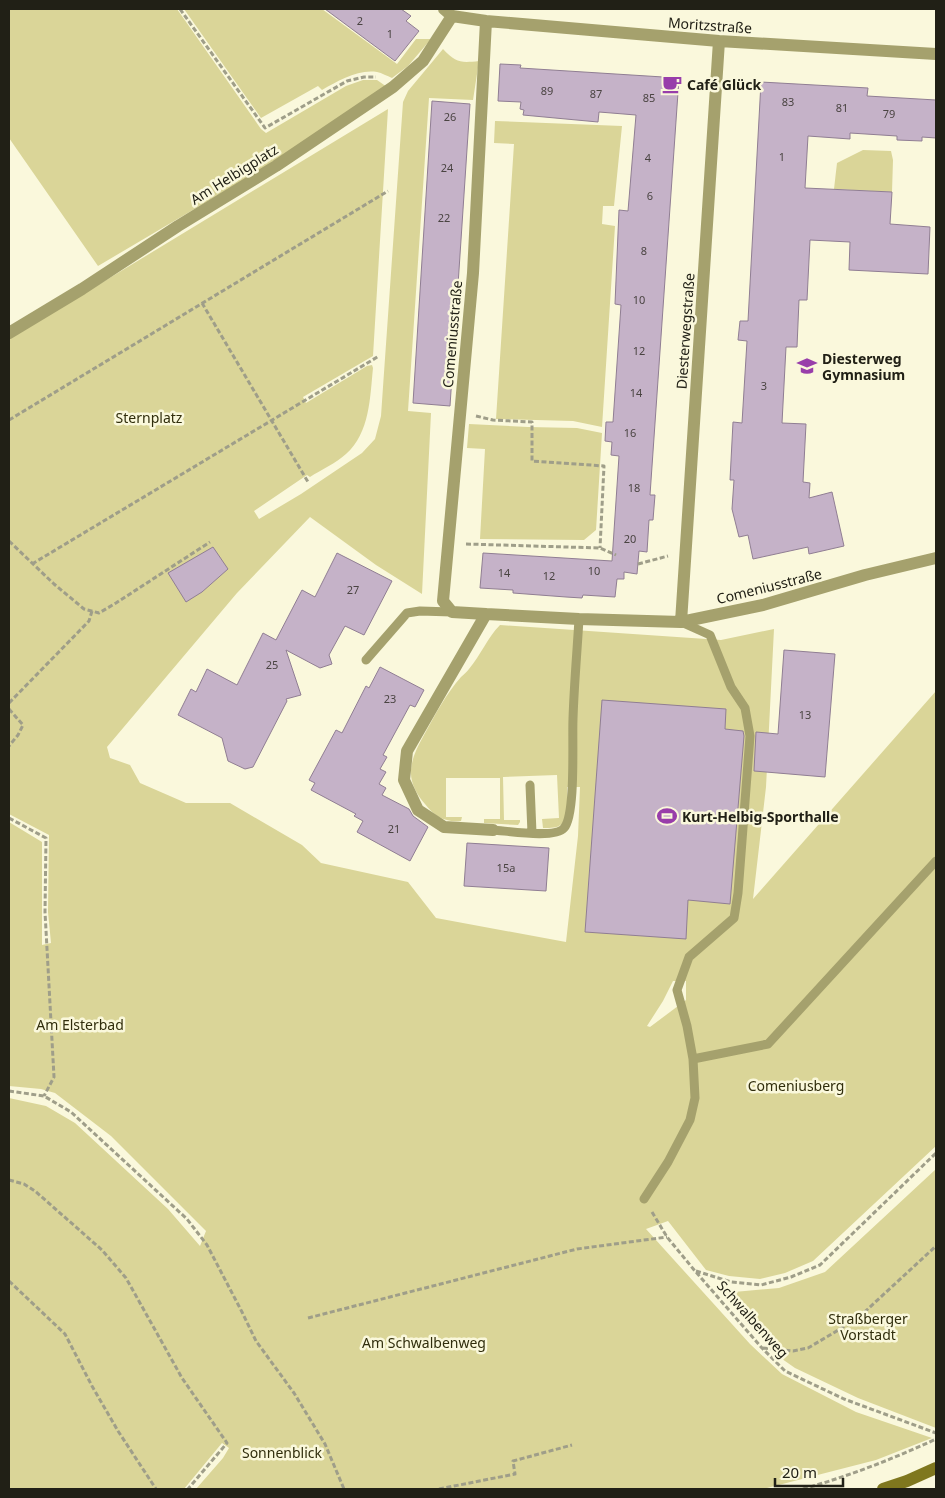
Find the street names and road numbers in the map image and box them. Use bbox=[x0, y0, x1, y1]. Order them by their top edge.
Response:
street label: Moritzstraße bbox=[667, 13, 753, 37]
street label: Am Helbigplatz bbox=[187, 139, 282, 209]
street label: Diesterwegstraße bbox=[671, 272, 699, 390]
street label: Comeniusstraße bbox=[438, 279, 466, 389]
street label: Comeniusstraße bbox=[714, 564, 824, 608]
street label: Schwalbenweg bbox=[713, 1276, 793, 1362]

